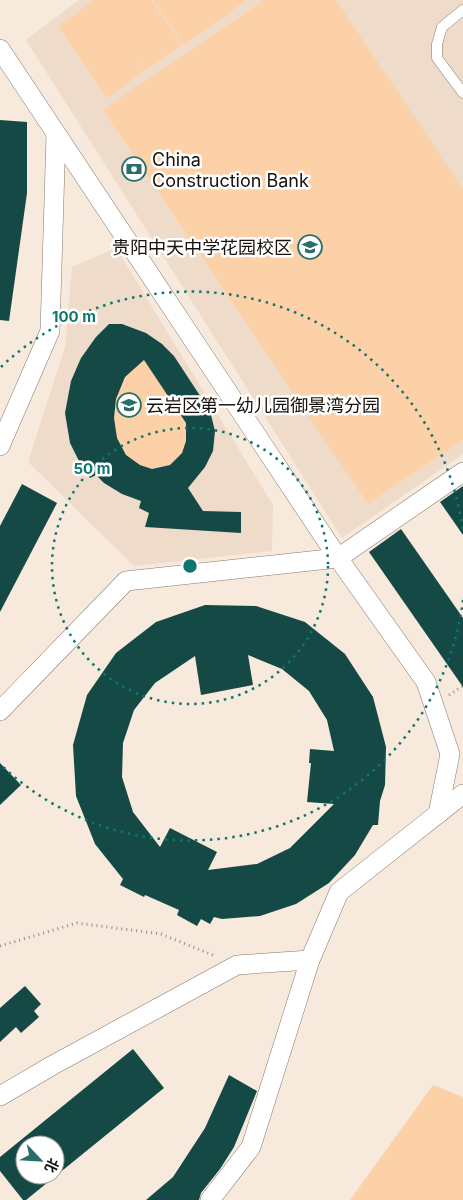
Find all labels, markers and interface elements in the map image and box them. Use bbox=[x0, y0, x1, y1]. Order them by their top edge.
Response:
place label: China Construction Bank bbox=[152, 149, 309, 191]
bank icon: China Construction Bank bbox=[121, 156, 147, 182]
school or university icon: 贵阳中天中学花园校区 bbox=[297, 234, 323, 260]
place label: 贵阳中天中学花园校区 bbox=[112, 237, 292, 258]
text: 100 m bbox=[52, 307, 96, 326]
school or university icon: 云岩区第一幼儿园御景湾分园 bbox=[116, 392, 142, 418]
place label: 云岩区第一幼儿园御景湾分园 bbox=[146, 395, 380, 416]
text: 50 m bbox=[74, 459, 110, 478]
centre of rings bbox=[181, 557, 199, 575]
north arrow bbox=[15, 1135, 65, 1185]
text: 北 bbox=[42, 1156, 63, 1176]

